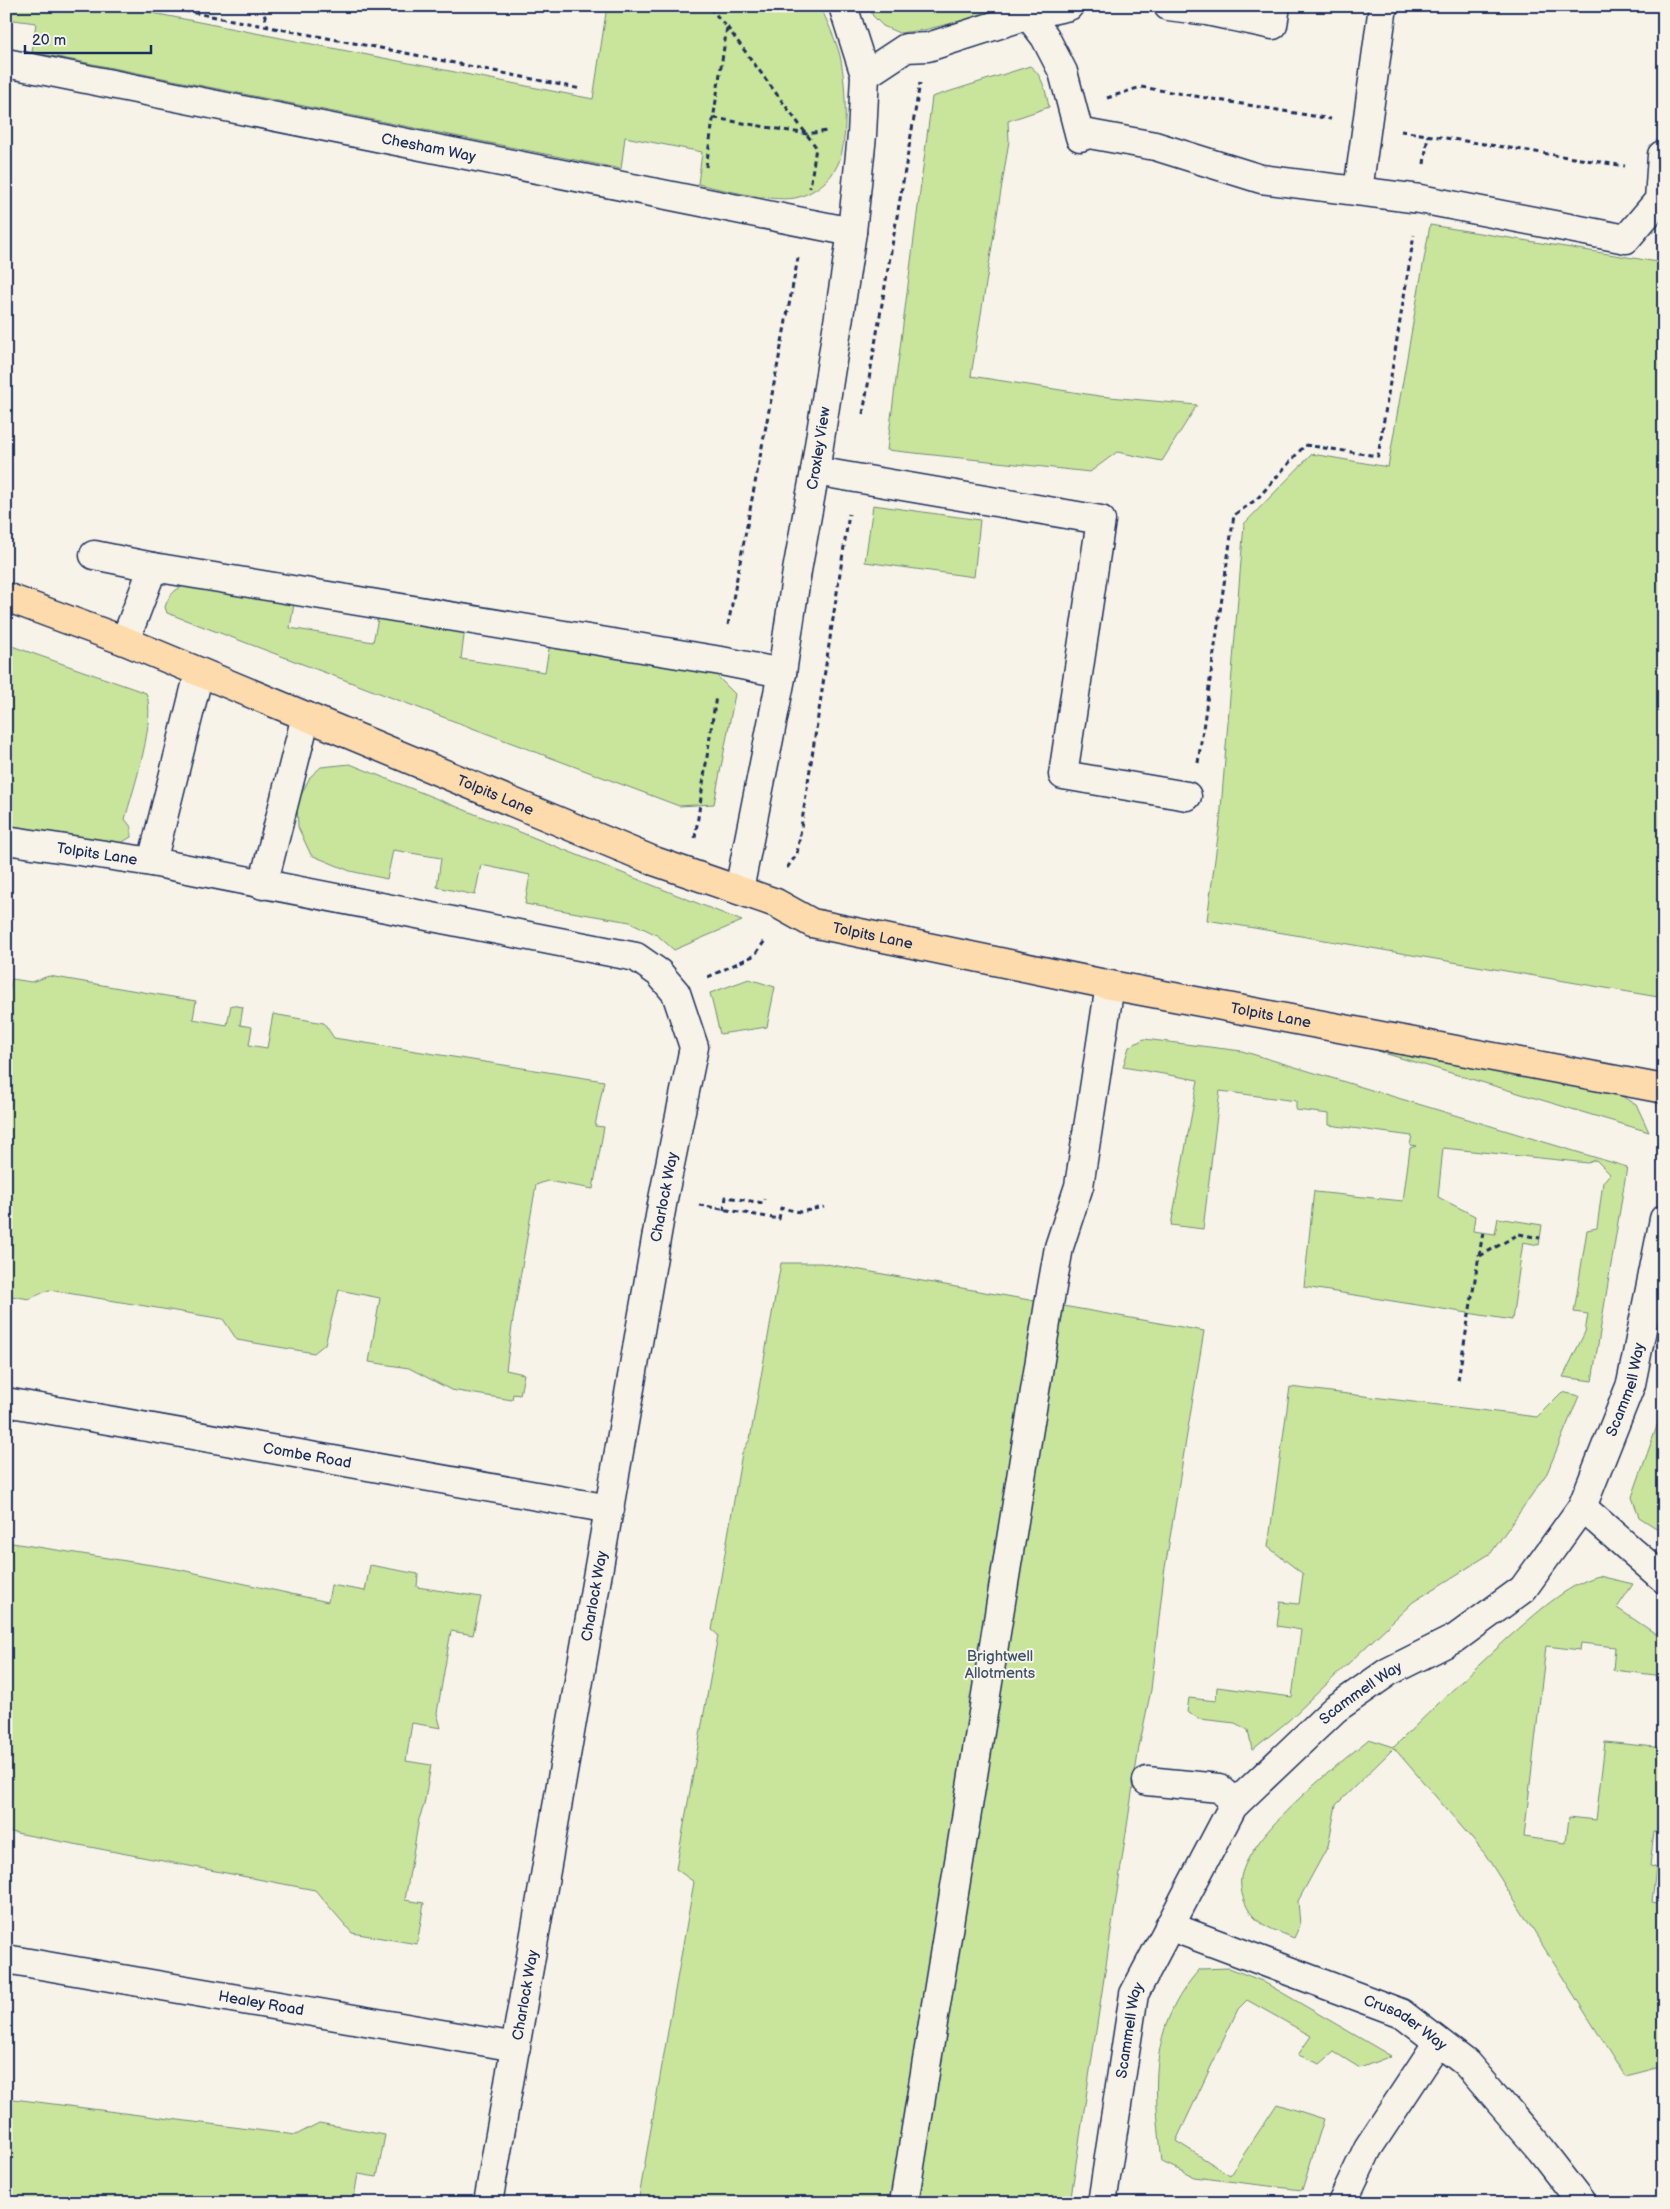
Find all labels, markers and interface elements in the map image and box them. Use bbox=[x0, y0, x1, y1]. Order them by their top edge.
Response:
scale bar bbox=[25, 22, 151, 54]
text: 20 m bbox=[32, 31, 66, 50]
street label: Chesham Way bbox=[380, 129, 478, 167]
street label: Croxley View bbox=[803, 405, 835, 491]
street label: Tolpits Lane bbox=[454, 771, 537, 820]
street label: Tolpits Lane bbox=[55, 839, 139, 870]
street label: Tolpits Lane bbox=[831, 919, 915, 954]
street label: Tolpits Lane bbox=[1229, 999, 1313, 1033]
street label: Charlock Way bbox=[646, 1150, 683, 1244]
street label: Scammell Way bbox=[1602, 1341, 1649, 1439]
street label: Combe Road bbox=[262, 1439, 353, 1473]
street label: Charlock Way bbox=[577, 1549, 612, 1643]
park label: Brightwell Allotments bbox=[965, 1647, 1036, 1683]
street label: Scammell Way bbox=[1315, 1657, 1406, 1729]
street label: Charlock Way bbox=[508, 1948, 543, 2042]
street label: Scammell Way bbox=[1112, 1979, 1149, 2080]
street label: Healey Road bbox=[217, 1987, 305, 2020]
street label: Crusader Way bbox=[1361, 1991, 1451, 2055]

